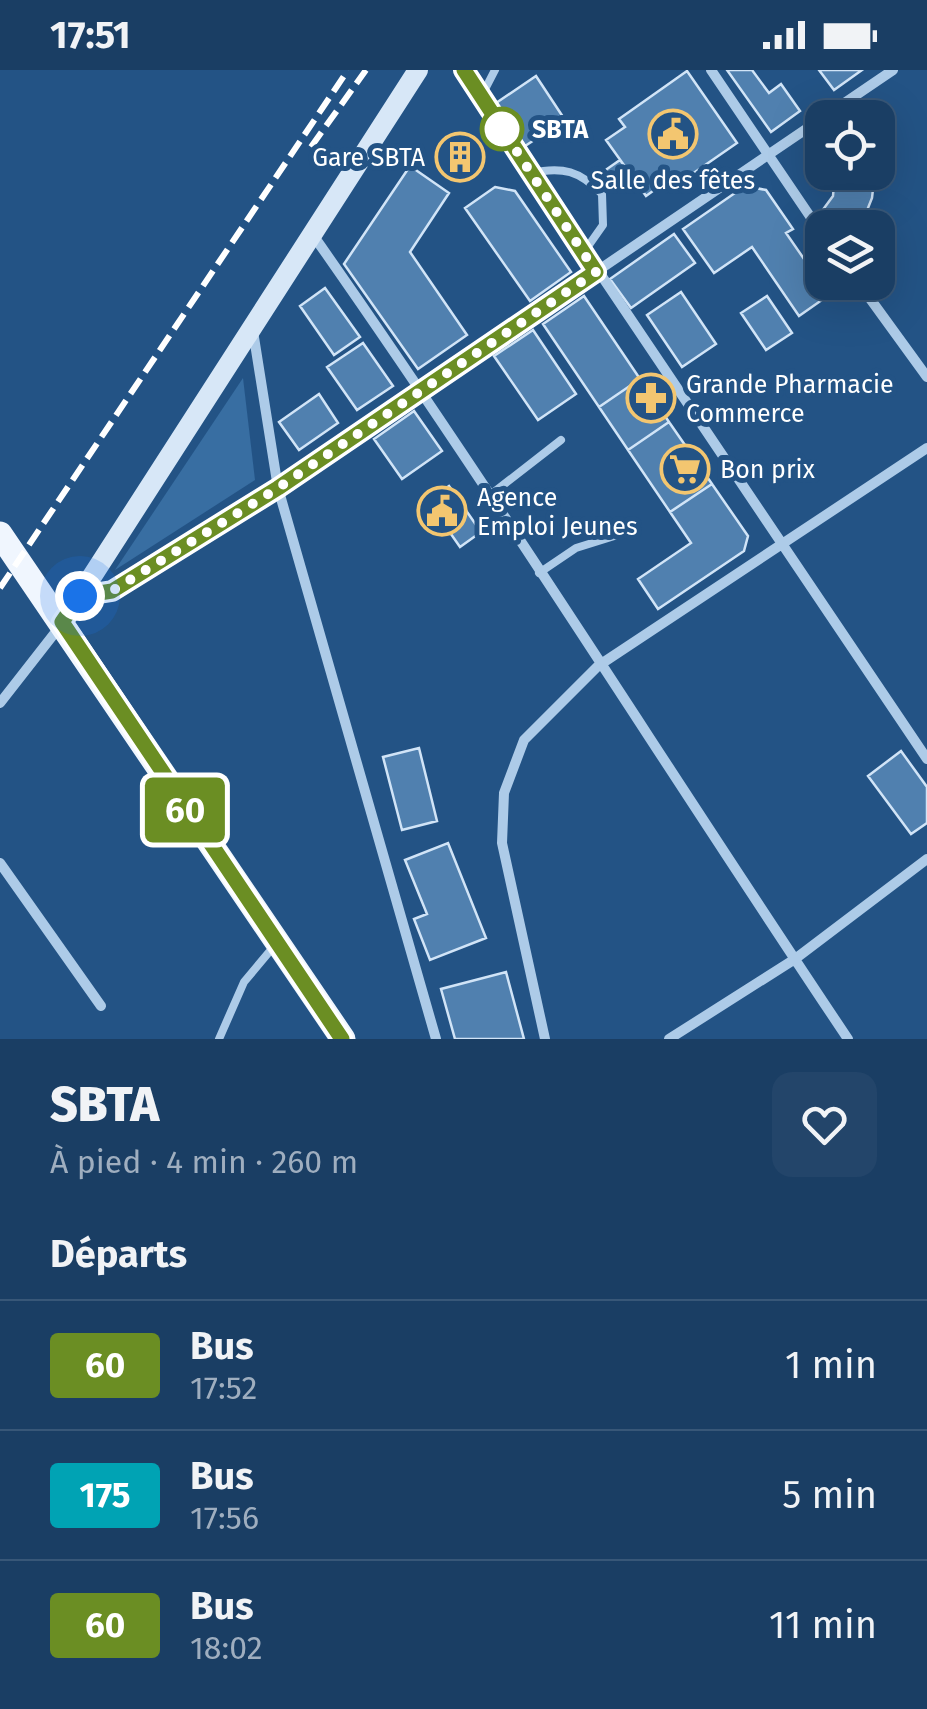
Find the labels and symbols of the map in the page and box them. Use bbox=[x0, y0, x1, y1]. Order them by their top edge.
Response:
marker: SBTA bbox=[481, 108, 523, 150]
public building icon: Salle des fêtes bbox=[647, 108, 699, 160]
place label: SBTA bbox=[532, 115, 589, 145]
building icon: Gare SBTA bbox=[434, 131, 486, 183]
place label: Gare SBTA bbox=[312, 143, 426, 173]
place label: Salle des fêtes bbox=[591, 166, 755, 196]
place label: Grande Pharmacie Commerce bbox=[686, 370, 894, 429]
pharmacy icon: Grande Pharmacie Commerce bbox=[625, 372, 677, 424]
supermarket icon: Bon prix bbox=[659, 443, 711, 495]
place label: Bon prix bbox=[720, 455, 815, 485]
place label: Agence Emploi Jeunes bbox=[477, 483, 638, 542]
public building icon: Agence Emploi Jeunes bbox=[416, 485, 468, 537]
your location bbox=[55, 571, 105, 621]
line badge: 60 bbox=[140, 778, 230, 842]

